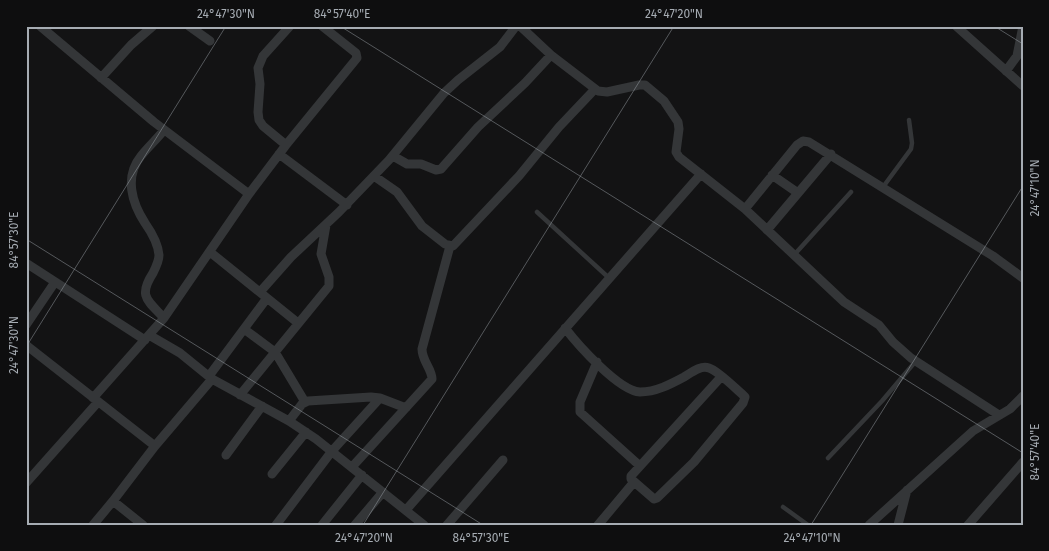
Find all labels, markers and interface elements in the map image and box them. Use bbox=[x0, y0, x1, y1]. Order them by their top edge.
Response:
text: 24°47'30"N bbox=[197, 7, 255, 21]
text: 84°57'40"E bbox=[314, 7, 370, 21]
text: 24°47'20"N bbox=[645, 7, 703, 21]
text: 24°47'10"N bbox=[1028, 159, 1042, 217]
text: 84°57'30"E bbox=[7, 212, 21, 268]
text: 24°47'30"N bbox=[7, 316, 21, 374]
text: 84°57'40"E bbox=[1028, 424, 1042, 480]
text: 24°47'20"N bbox=[335, 531, 393, 545]
text: 84°57'30"E bbox=[453, 531, 509, 545]
text: 24°47'10"N bbox=[783, 531, 841, 545]

